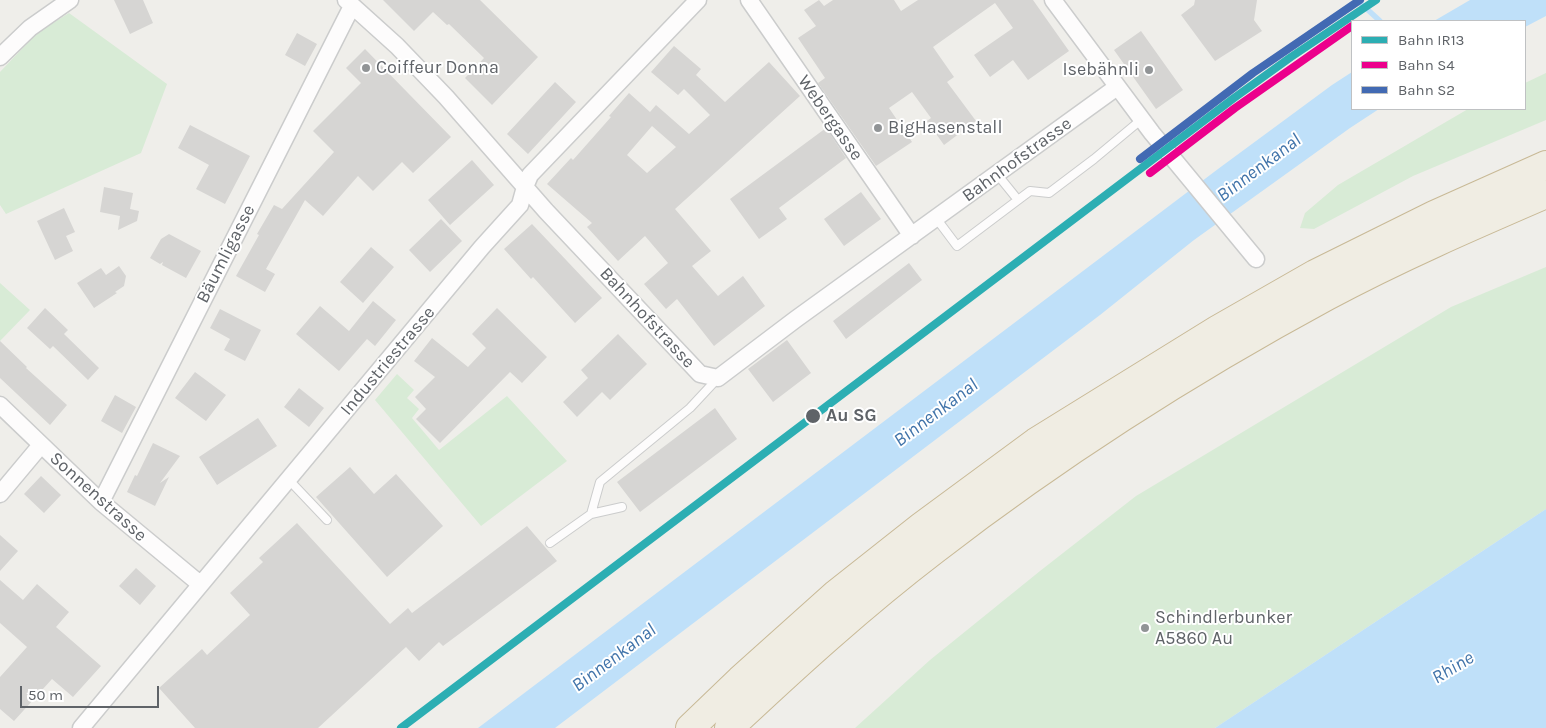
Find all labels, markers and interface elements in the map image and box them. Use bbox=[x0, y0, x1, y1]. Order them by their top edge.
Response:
legend bbox=[1351, 20, 1526, 110]
text: Bahn IR13 bbox=[1398, 31, 1464, 49]
text: Bahn S4 bbox=[1398, 56, 1455, 74]
place label: Coiffeur Donna bbox=[376, 57, 499, 79]
place label: Isebähnli bbox=[1063, 59, 1139, 81]
marker: Coiffeur Donna bbox=[360, 62, 372, 74]
marker: Isebähnli bbox=[1143, 64, 1155, 76]
street label: Webergasse bbox=[793, 71, 867, 165]
text: Bahn S2 bbox=[1398, 81, 1455, 99]
street label: Bahnhofstrasse bbox=[958, 113, 1076, 207]
place label: BigHasenstall bbox=[888, 117, 1002, 139]
marker: BigHasenstall bbox=[872, 122, 884, 134]
water label: Binnenkanal bbox=[1212, 129, 1306, 207]
street label: Bäumligasse bbox=[192, 201, 260, 307]
street label: Bahnhofstrasse bbox=[595, 263, 699, 373]
street label: Industriestrasse bbox=[336, 302, 440, 420]
water label: Binnenkanal bbox=[889, 374, 983, 452]
place label: Au SG bbox=[826, 405, 877, 427]
marker: Au SG bbox=[804, 407, 822, 425]
street label: Sonnenstrasse bbox=[45, 448, 151, 546]
place label: Schindlerbunker A5860 Au bbox=[1155, 607, 1292, 650]
water label: Binnenkanal bbox=[567, 619, 661, 697]
marker: Schindlerbunker A5860 Au bbox=[1139, 622, 1151, 634]
water label: Rhine bbox=[1428, 647, 1478, 689]
scale bar bbox=[22, 676, 161, 708]
text: 50 m bbox=[28, 686, 63, 704]

